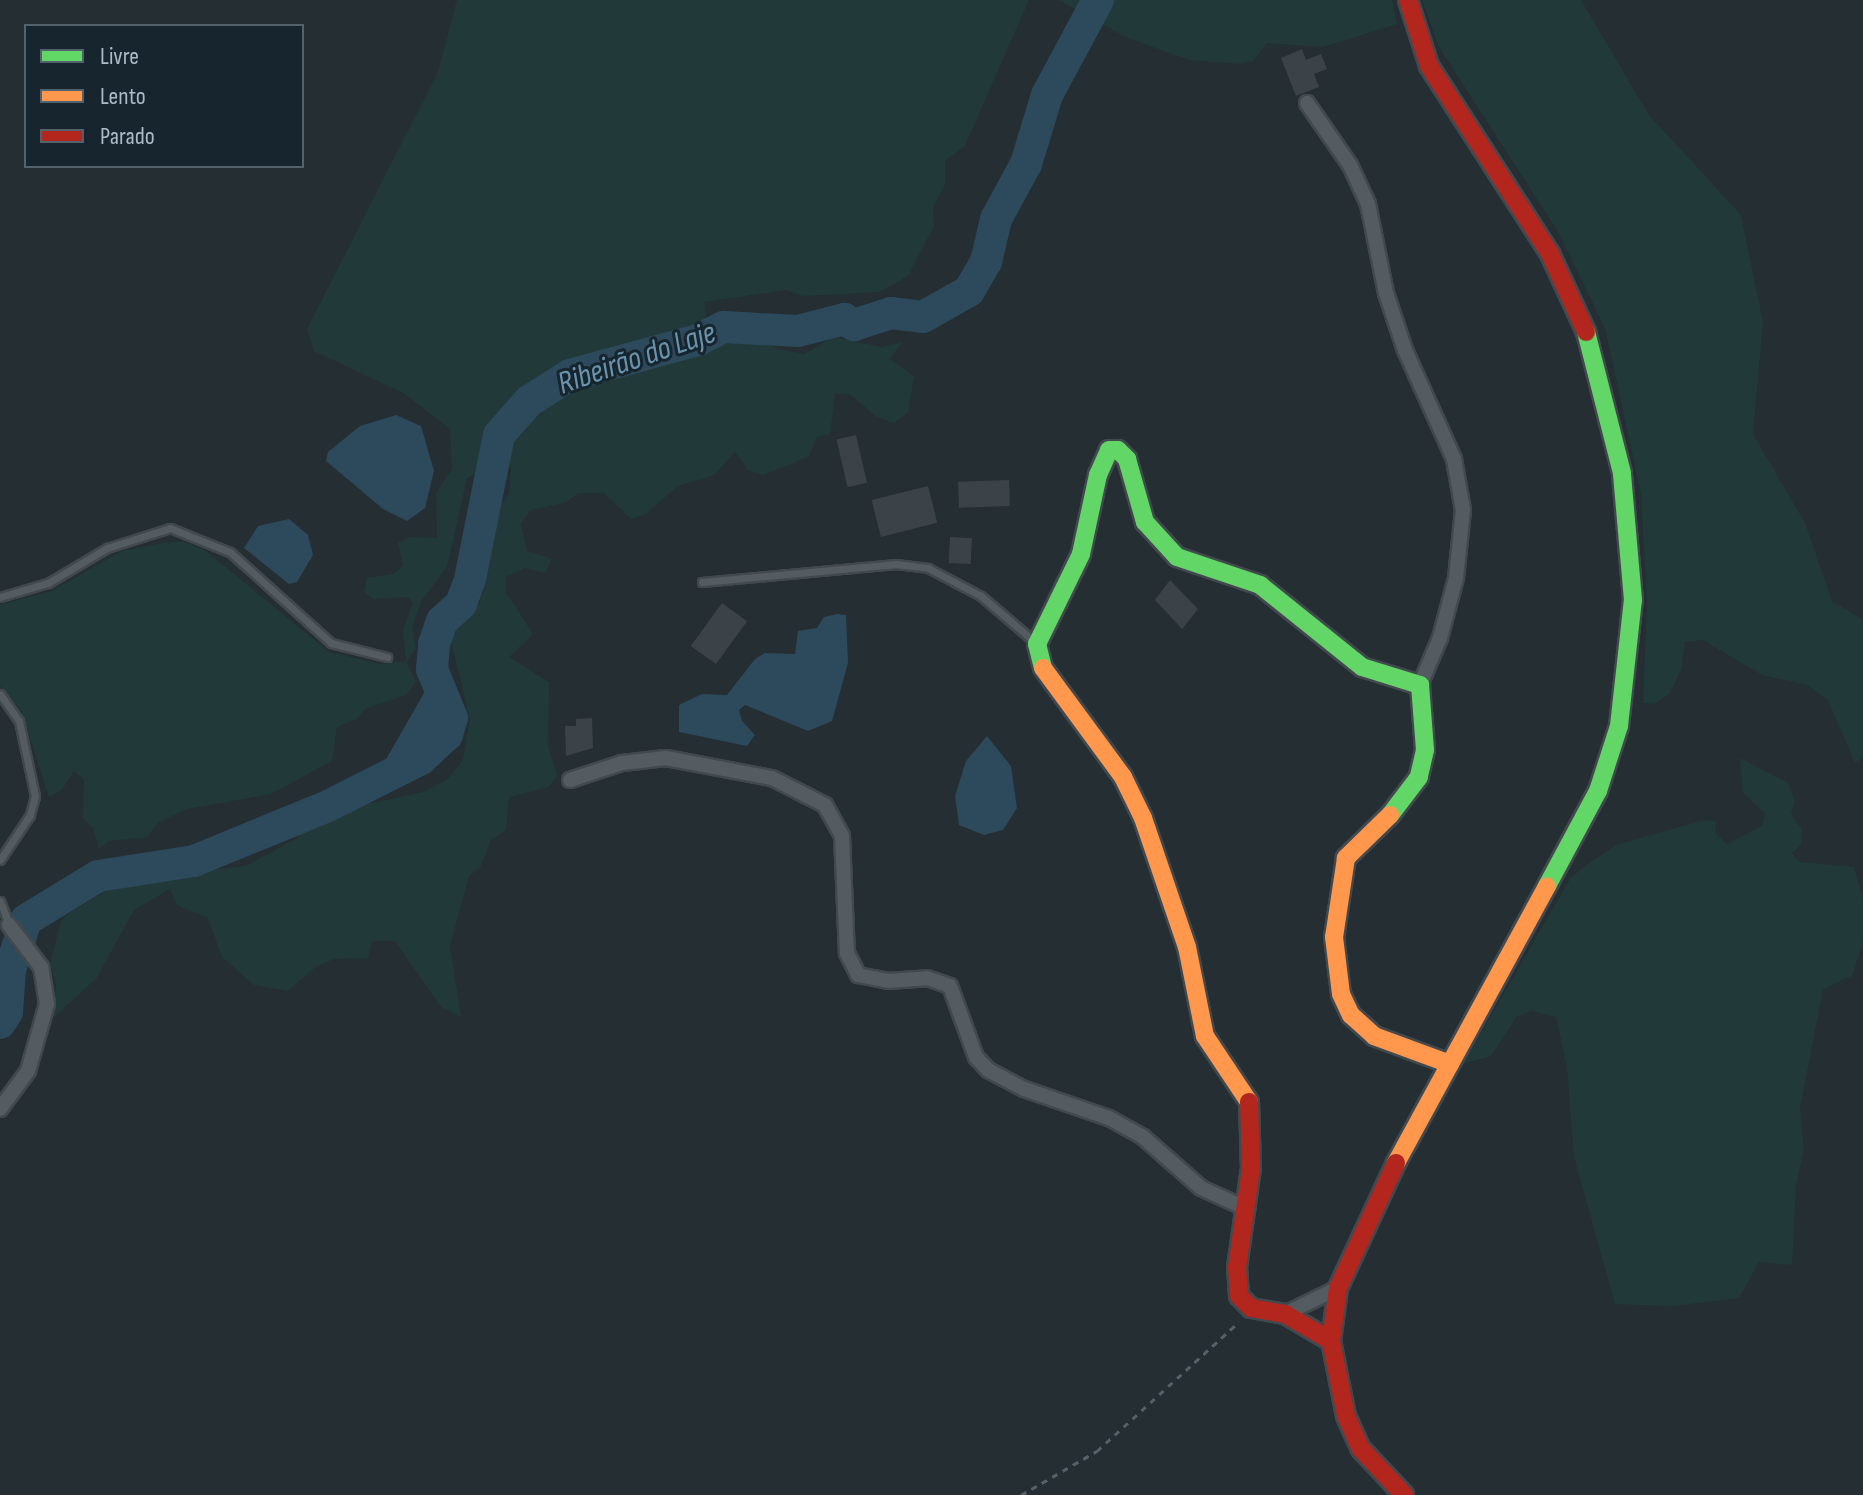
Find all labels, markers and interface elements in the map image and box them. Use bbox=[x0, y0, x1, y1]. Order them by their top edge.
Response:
legend bbox=[24, 24, 304, 168]
text: Livre bbox=[100, 42, 139, 71]
text: Lento bbox=[100, 82, 146, 111]
text: Parado bbox=[100, 122, 155, 151]
water label: Ribeirão do Laje bbox=[553, 314, 721, 404]

